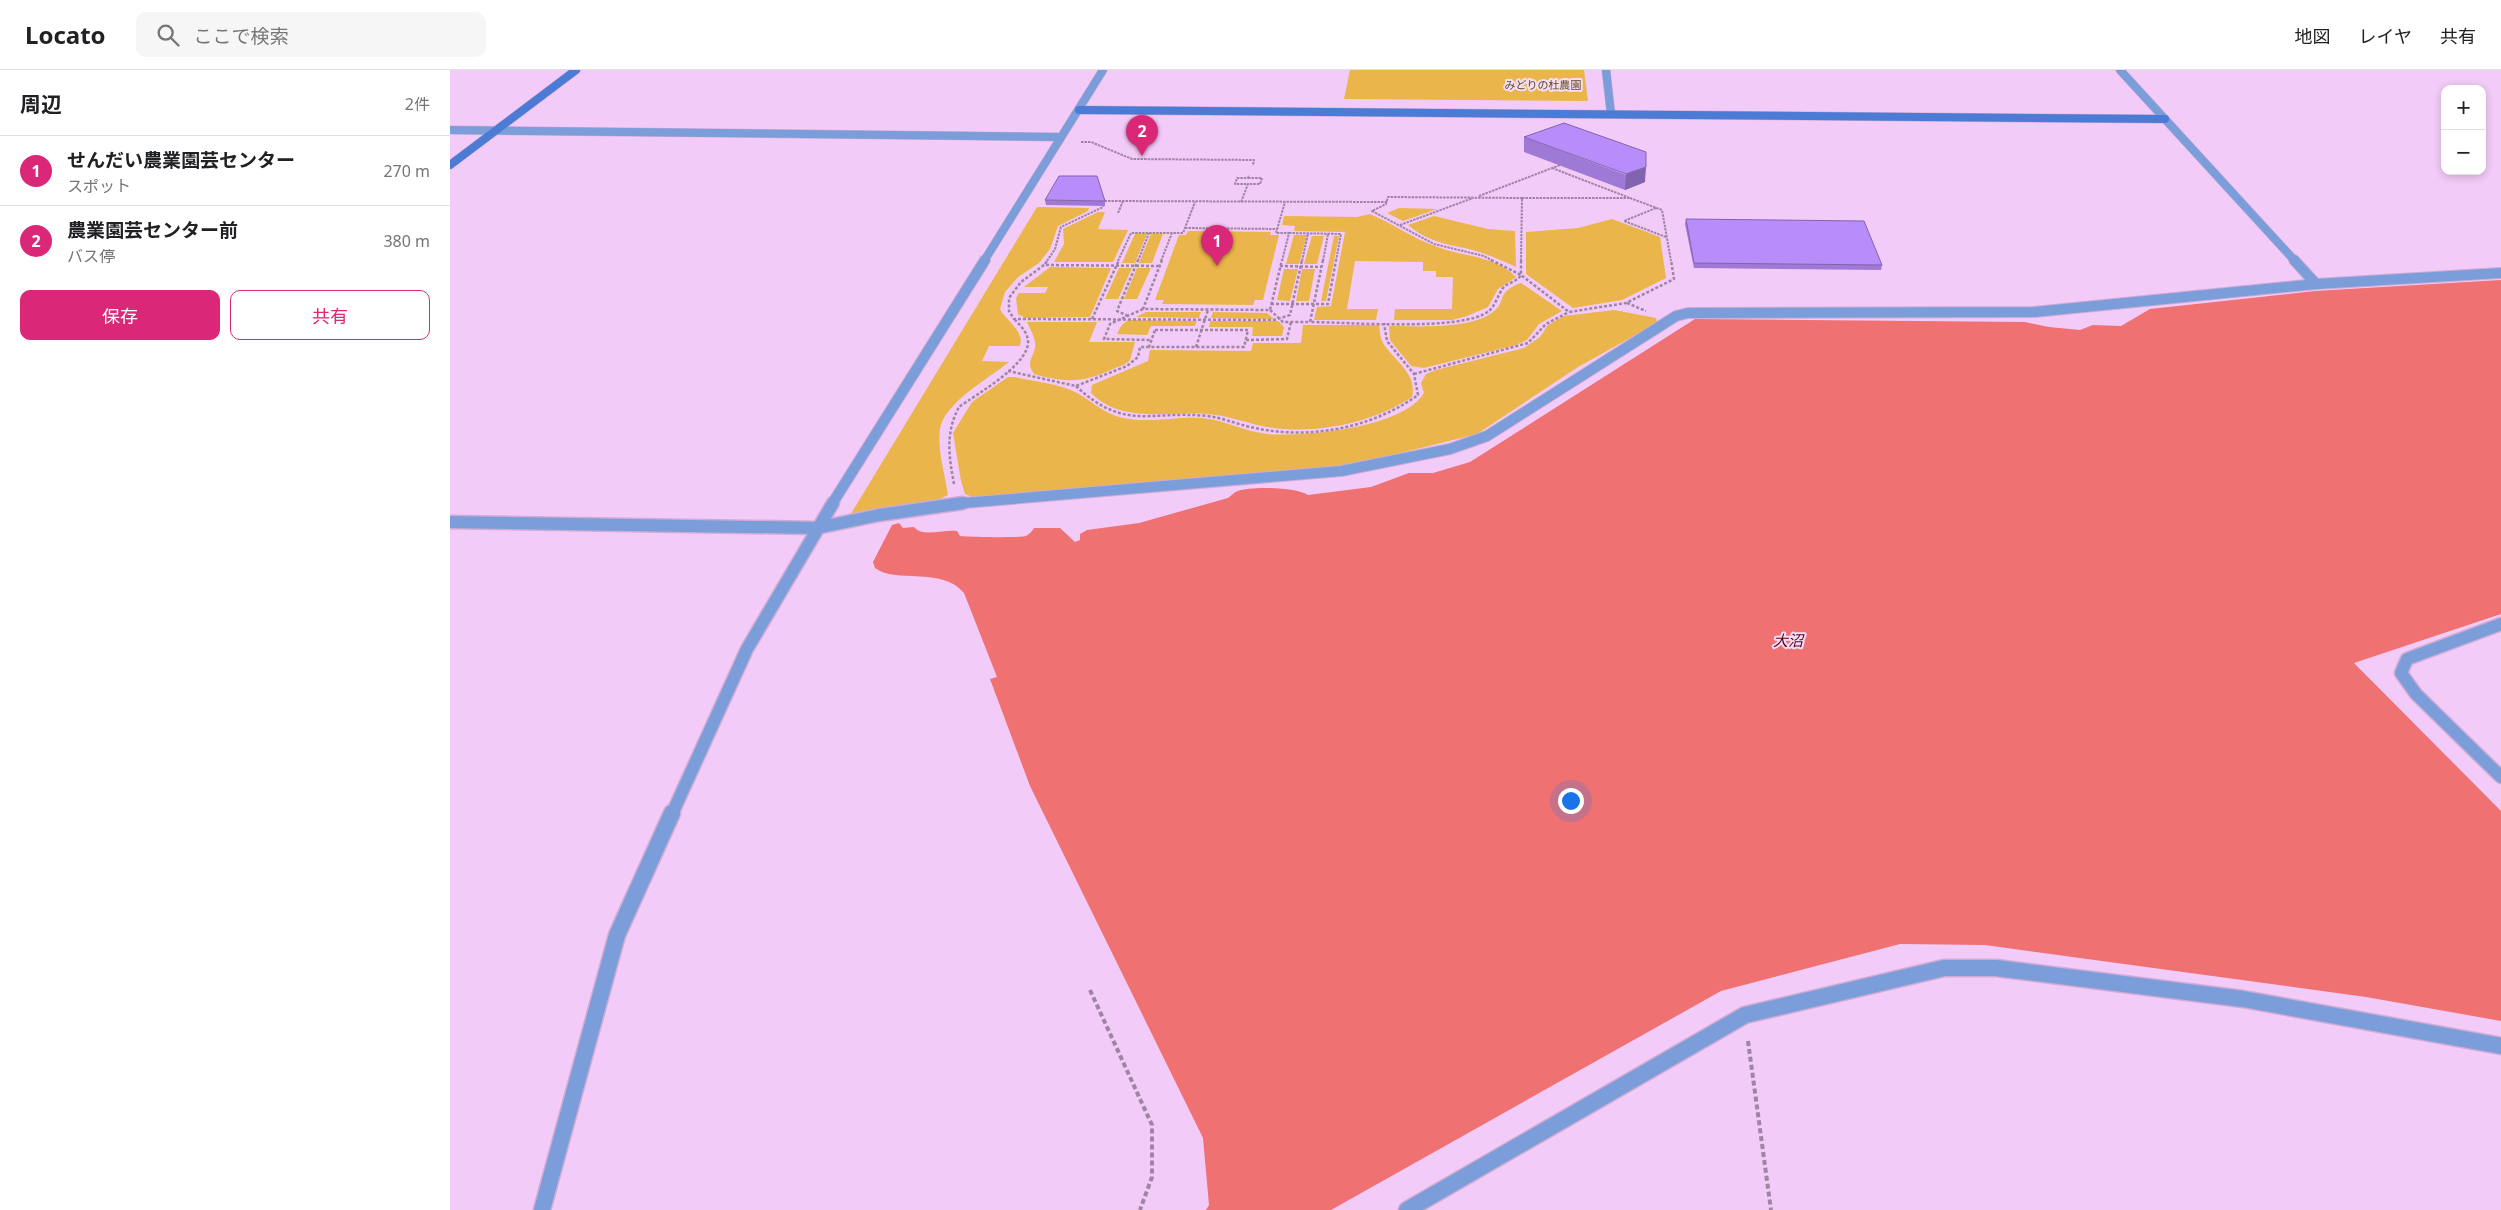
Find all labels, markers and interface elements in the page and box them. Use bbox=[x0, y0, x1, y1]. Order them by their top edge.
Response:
search box bbox=[136, 12, 486, 57]
text: Locato bbox=[25, 18, 106, 51]
icon: search bbox=[154, 21, 182, 49]
text: ここで検索 bbox=[194, 23, 289, 49]
text: 地図 bbox=[2295, 24, 2331, 48]
text: レイヤ bbox=[2359, 24, 2412, 48]
text: 共有 bbox=[2440, 24, 2476, 48]
park label: みどりの杜農園 bbox=[1505, 77, 1582, 92]
map controls bbox=[2441, 85, 2486, 175]
button: + bbox=[2441, 85, 2486, 130]
text: 周辺 bbox=[20, 90, 62, 118]
text: 2件 bbox=[405, 93, 430, 115]
pin: 2 bbox=[1126, 115, 1158, 156]
button: − bbox=[2441, 130, 2486, 175]
text: せんだい農業園芸センター bbox=[67, 147, 295, 173]
text: 1 bbox=[31, 160, 41, 182]
text: 270 m bbox=[383, 160, 430, 182]
text: スポット bbox=[67, 175, 131, 197]
text: 農業園芸センター前 bbox=[67, 217, 238, 243]
pin: 1 bbox=[1201, 225, 1233, 266]
text: 2 bbox=[31, 230, 41, 252]
text: 380 m bbox=[383, 230, 430, 252]
text: バス停 bbox=[67, 245, 115, 267]
button: 保存 bbox=[20, 290, 220, 340]
button: 共有 bbox=[230, 290, 430, 340]
water label: 大沼 bbox=[1773, 630, 1805, 650]
your location bbox=[1558, 788, 1584, 814]

